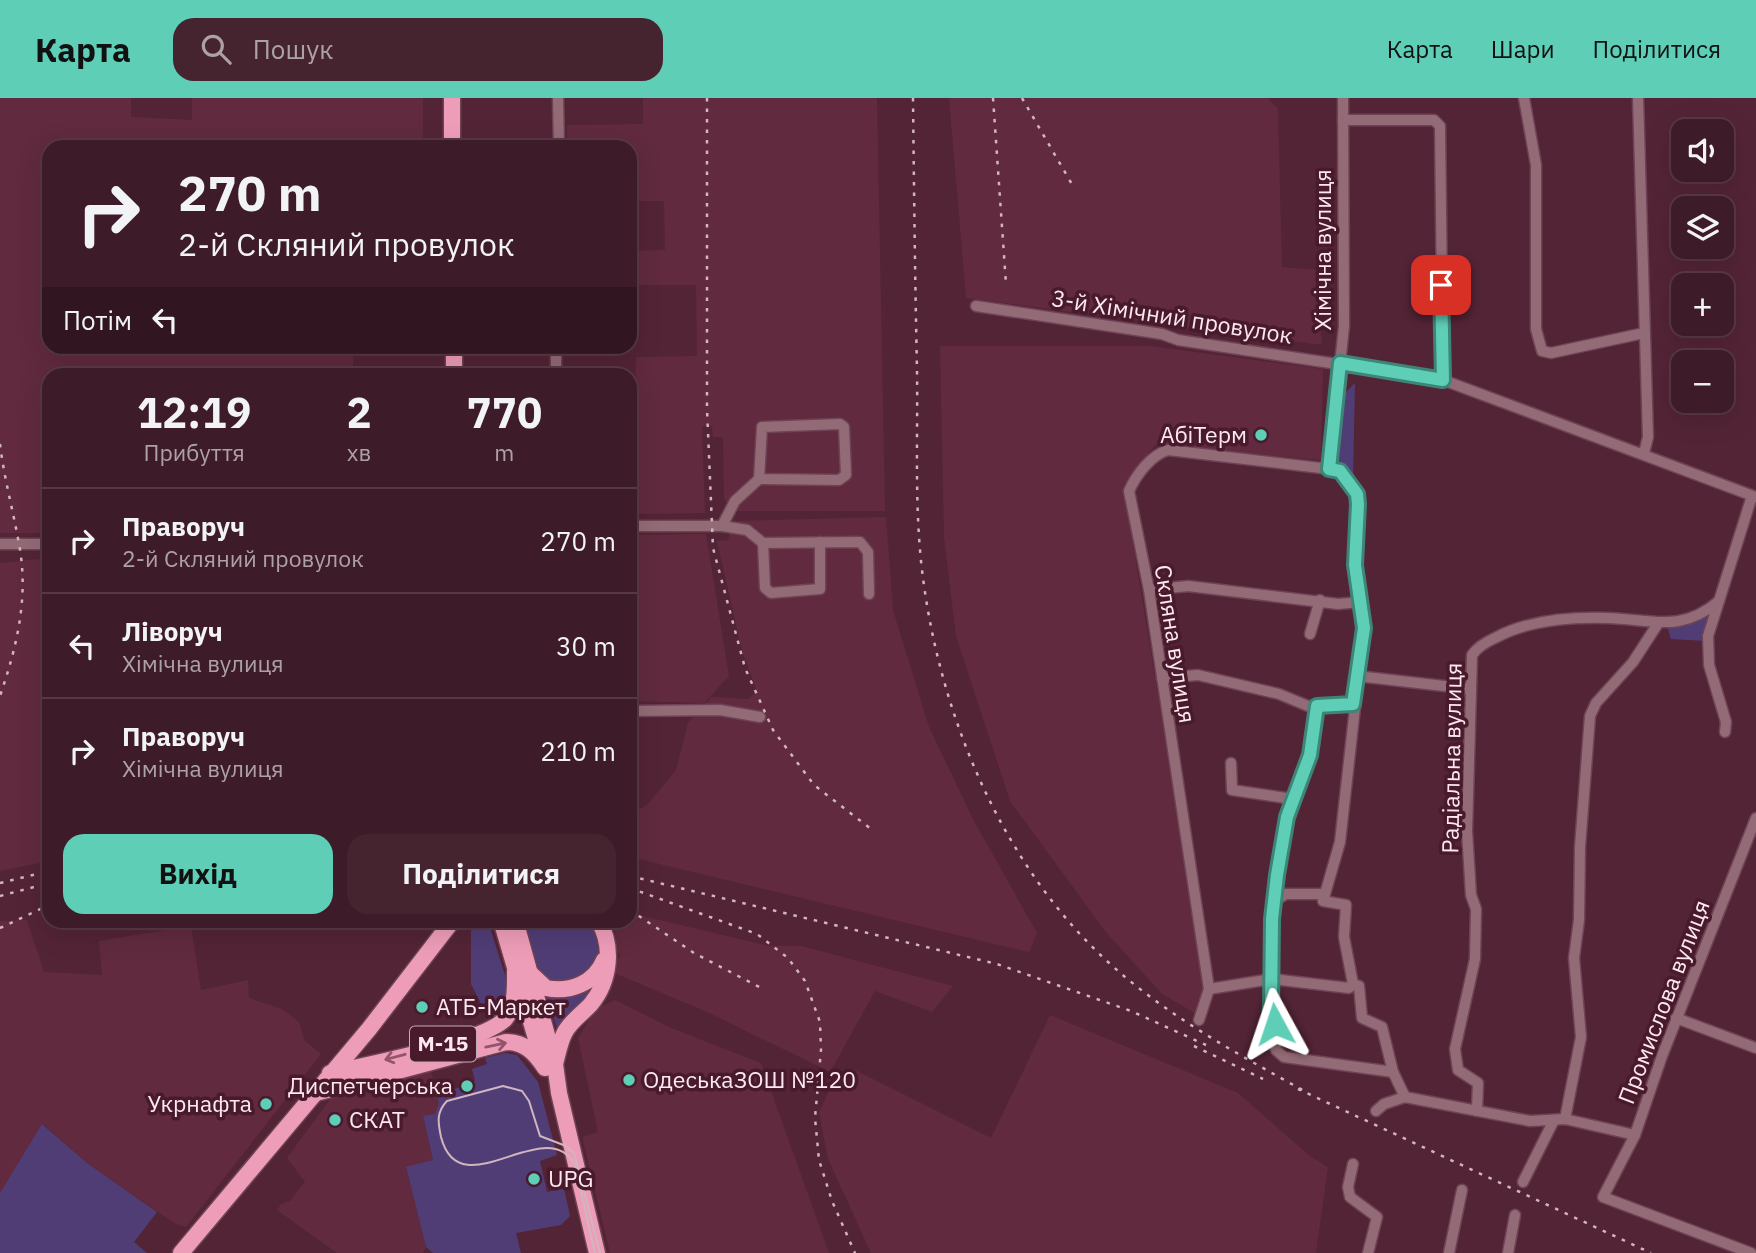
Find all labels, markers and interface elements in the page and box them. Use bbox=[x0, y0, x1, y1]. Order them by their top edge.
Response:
search box bbox=[173, 18, 663, 81]
text: Карта bbox=[35, 28, 131, 71]
icon: search bbox=[197, 30, 235, 68]
text: Пошук bbox=[253, 32, 333, 66]
text: Карта bbox=[1387, 33, 1453, 65]
text: Шари bbox=[1491, 33, 1555, 65]
text: Поділитися bbox=[1593, 33, 1721, 65]
map controls bbox=[1671, 119, 1734, 413]
button: sound bbox=[1671, 119, 1734, 182]
text: 270 m bbox=[178, 161, 322, 224]
icon: right bbox=[63, 168, 154, 259]
street label: Хімічна вулиця bbox=[1307, 169, 1337, 331]
button: layers bbox=[1671, 196, 1734, 259]
text: 2-й Скляний провулок bbox=[178, 223, 514, 265]
pin bbox=[1411, 255, 1471, 315]
icon: arrive bbox=[1422, 266, 1460, 304]
button: + bbox=[1671, 273, 1734, 336]
street label: 3-й Хімічний провулок bbox=[1050, 282, 1295, 350]
icon: left bbox=[146, 301, 184, 339]
text: Потім bbox=[63, 303, 132, 337]
button: − bbox=[1671, 350, 1734, 413]
text: 12:19 bbox=[137, 385, 252, 440]
text: 2 bbox=[346, 385, 372, 440]
text: 770 bbox=[467, 385, 542, 440]
place label: АбіТерм bbox=[1160, 419, 1247, 449]
marker: АбіТерм bbox=[1253, 427, 1269, 443]
text: Прибуття bbox=[144, 437, 245, 467]
text: хв bbox=[347, 437, 371, 467]
text: m bbox=[494, 437, 514, 467]
text: Праворуч bbox=[122, 509, 245, 543]
icon: right bbox=[63, 522, 101, 560]
text: 270 m bbox=[540, 524, 616, 558]
text: 2-й Скляний провулок bbox=[122, 543, 364, 573]
street label: Скляна вулиця bbox=[1149, 563, 1203, 725]
text: Ліворуч bbox=[122, 614, 223, 648]
icon: left bbox=[63, 627, 101, 665]
text: 30 m bbox=[556, 629, 616, 663]
text: Хімічна вулиця bbox=[122, 648, 284, 678]
street label: Радіальна вулиця bbox=[1434, 662, 1468, 854]
text: Праворуч bbox=[122, 719, 245, 753]
icon: right bbox=[63, 732, 101, 770]
text: 210 m bbox=[540, 734, 616, 768]
text: Хімічна вулиця bbox=[122, 753, 284, 783]
button: Вихід bbox=[63, 834, 333, 914]
button: Поділитися bbox=[347, 834, 616, 914]
street label: Промислова вулиця bbox=[1610, 895, 1716, 1108]
position arrow bbox=[1238, 987, 1312, 1061]
place label: АТБ-Маркет bbox=[436, 991, 566, 1021]
marker: АТБ-Маркет bbox=[414, 999, 430, 1015]
road number: М-15 bbox=[410, 1026, 476, 1062]
one-way arrow bbox=[484, 1037, 507, 1051]
one-way arrow bbox=[384, 1051, 407, 1064]
place label: ОдеськаЗОШ №120 bbox=[643, 1064, 856, 1094]
place label: Диспетчерська bbox=[288, 1070, 453, 1100]
marker: ОдеськаЗОШ №120 bbox=[621, 1072, 637, 1088]
marker: Диспетчерська bbox=[459, 1078, 475, 1094]
place label: Укрнафта bbox=[148, 1088, 252, 1118]
marker: Укрнафта bbox=[258, 1096, 274, 1112]
place label: СКАТ bbox=[349, 1104, 405, 1134]
marker: СКАТ bbox=[327, 1112, 343, 1128]
place label: UPG bbox=[548, 1163, 594, 1193]
marker: UPG bbox=[526, 1171, 542, 1187]

